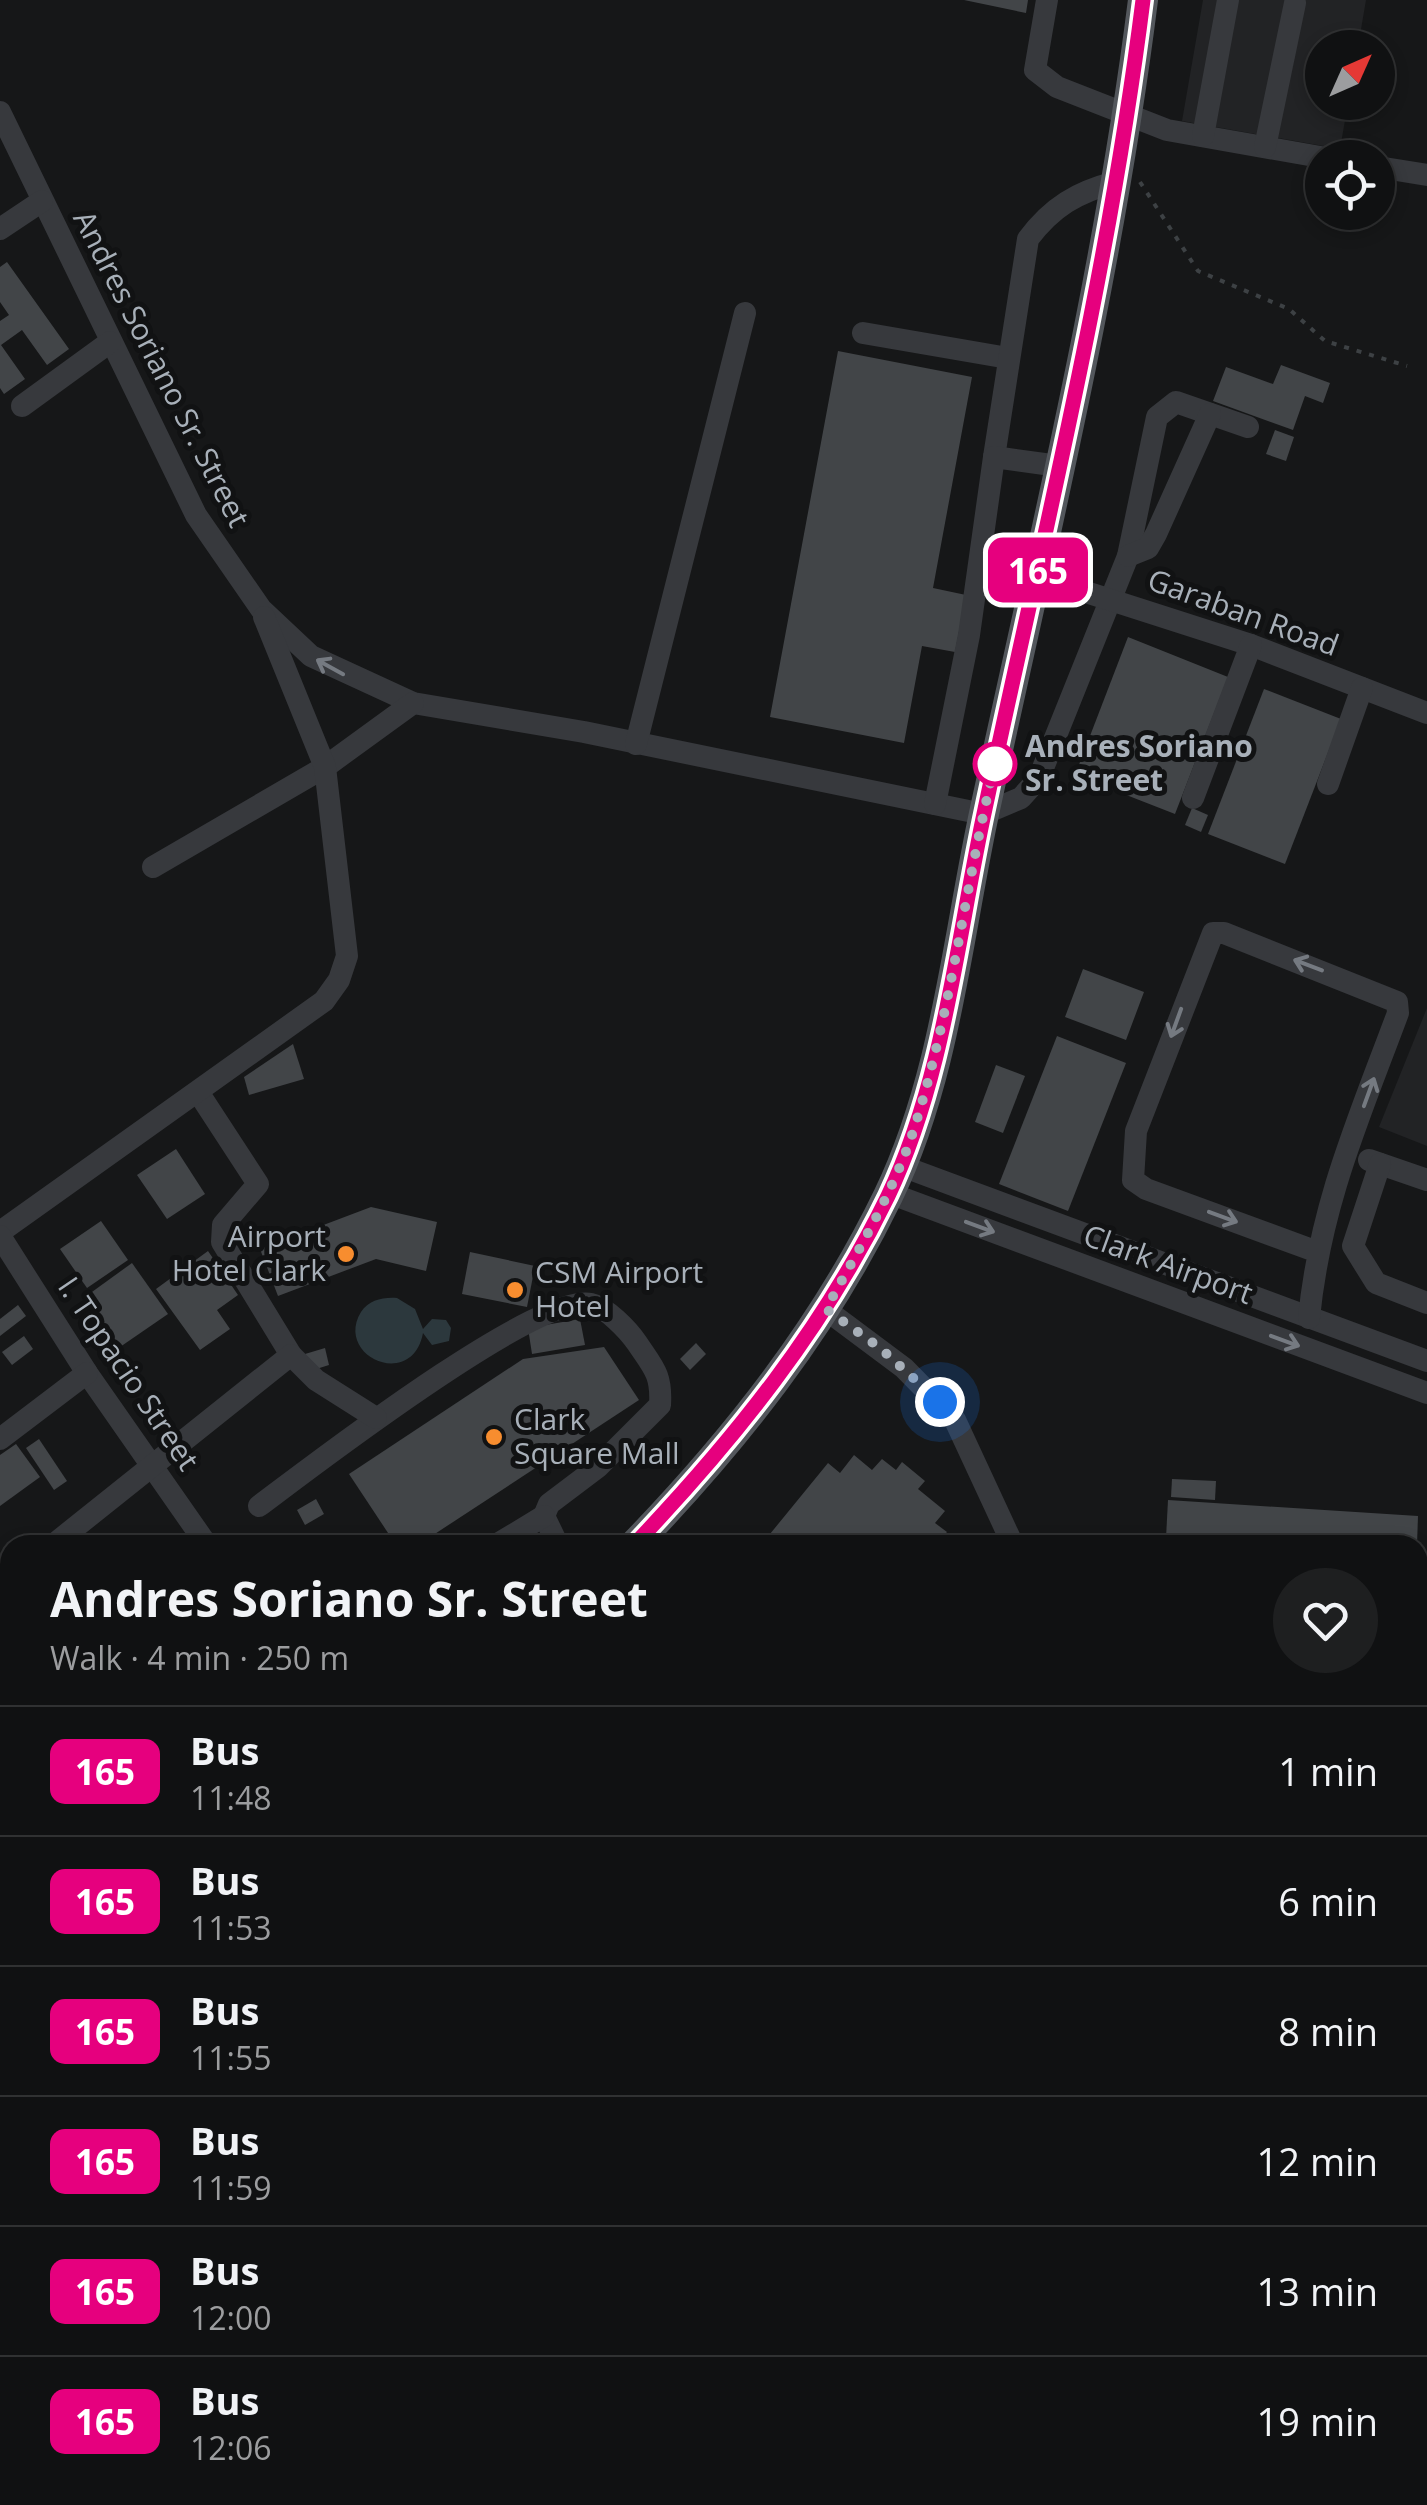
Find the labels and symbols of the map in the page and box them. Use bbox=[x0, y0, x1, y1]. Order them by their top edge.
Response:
north arrow bbox=[1305, 30, 1395, 120]
street label: Andres Soriano Sr. Street bbox=[65, 203, 260, 534]
line badge: 165 bbox=[980, 538, 1096, 602]
street label: Garaban Road bbox=[1142, 558, 1345, 665]
one-way arrow bbox=[316, 656, 346, 676]
place label: Andres Soriano Sr. Street bbox=[1025, 725, 1253, 800]
marker: Andres Soriano Sr. Street bbox=[974, 743, 1016, 785]
one-way arrow bbox=[1293, 955, 1324, 973]
one-way arrow bbox=[1166, 1007, 1184, 1038]
one-way arrow bbox=[1361, 1078, 1379, 1109]
one-way arrow bbox=[1206, 1209, 1237, 1227]
street label: Clark Airport bbox=[1078, 1214, 1259, 1313]
place label: Airport Hotel Clark bbox=[172, 1215, 326, 1290]
one-way arrow bbox=[964, 1219, 995, 1237]
marker: Airport Hotel Clark bbox=[335, 1243, 357, 1265]
place label: CSM Airport Hotel bbox=[535, 1251, 703, 1326]
street label: I. Topacio Street bbox=[49, 1268, 209, 1478]
marker: CSM Airport Hotel bbox=[504, 1279, 526, 1301]
one-way arrow bbox=[1269, 1333, 1300, 1351]
your location bbox=[915, 1377, 965, 1427]
place label: Clark Square Mall bbox=[514, 1398, 680, 1473]
marker: Clark Square Mall bbox=[483, 1426, 505, 1448]

